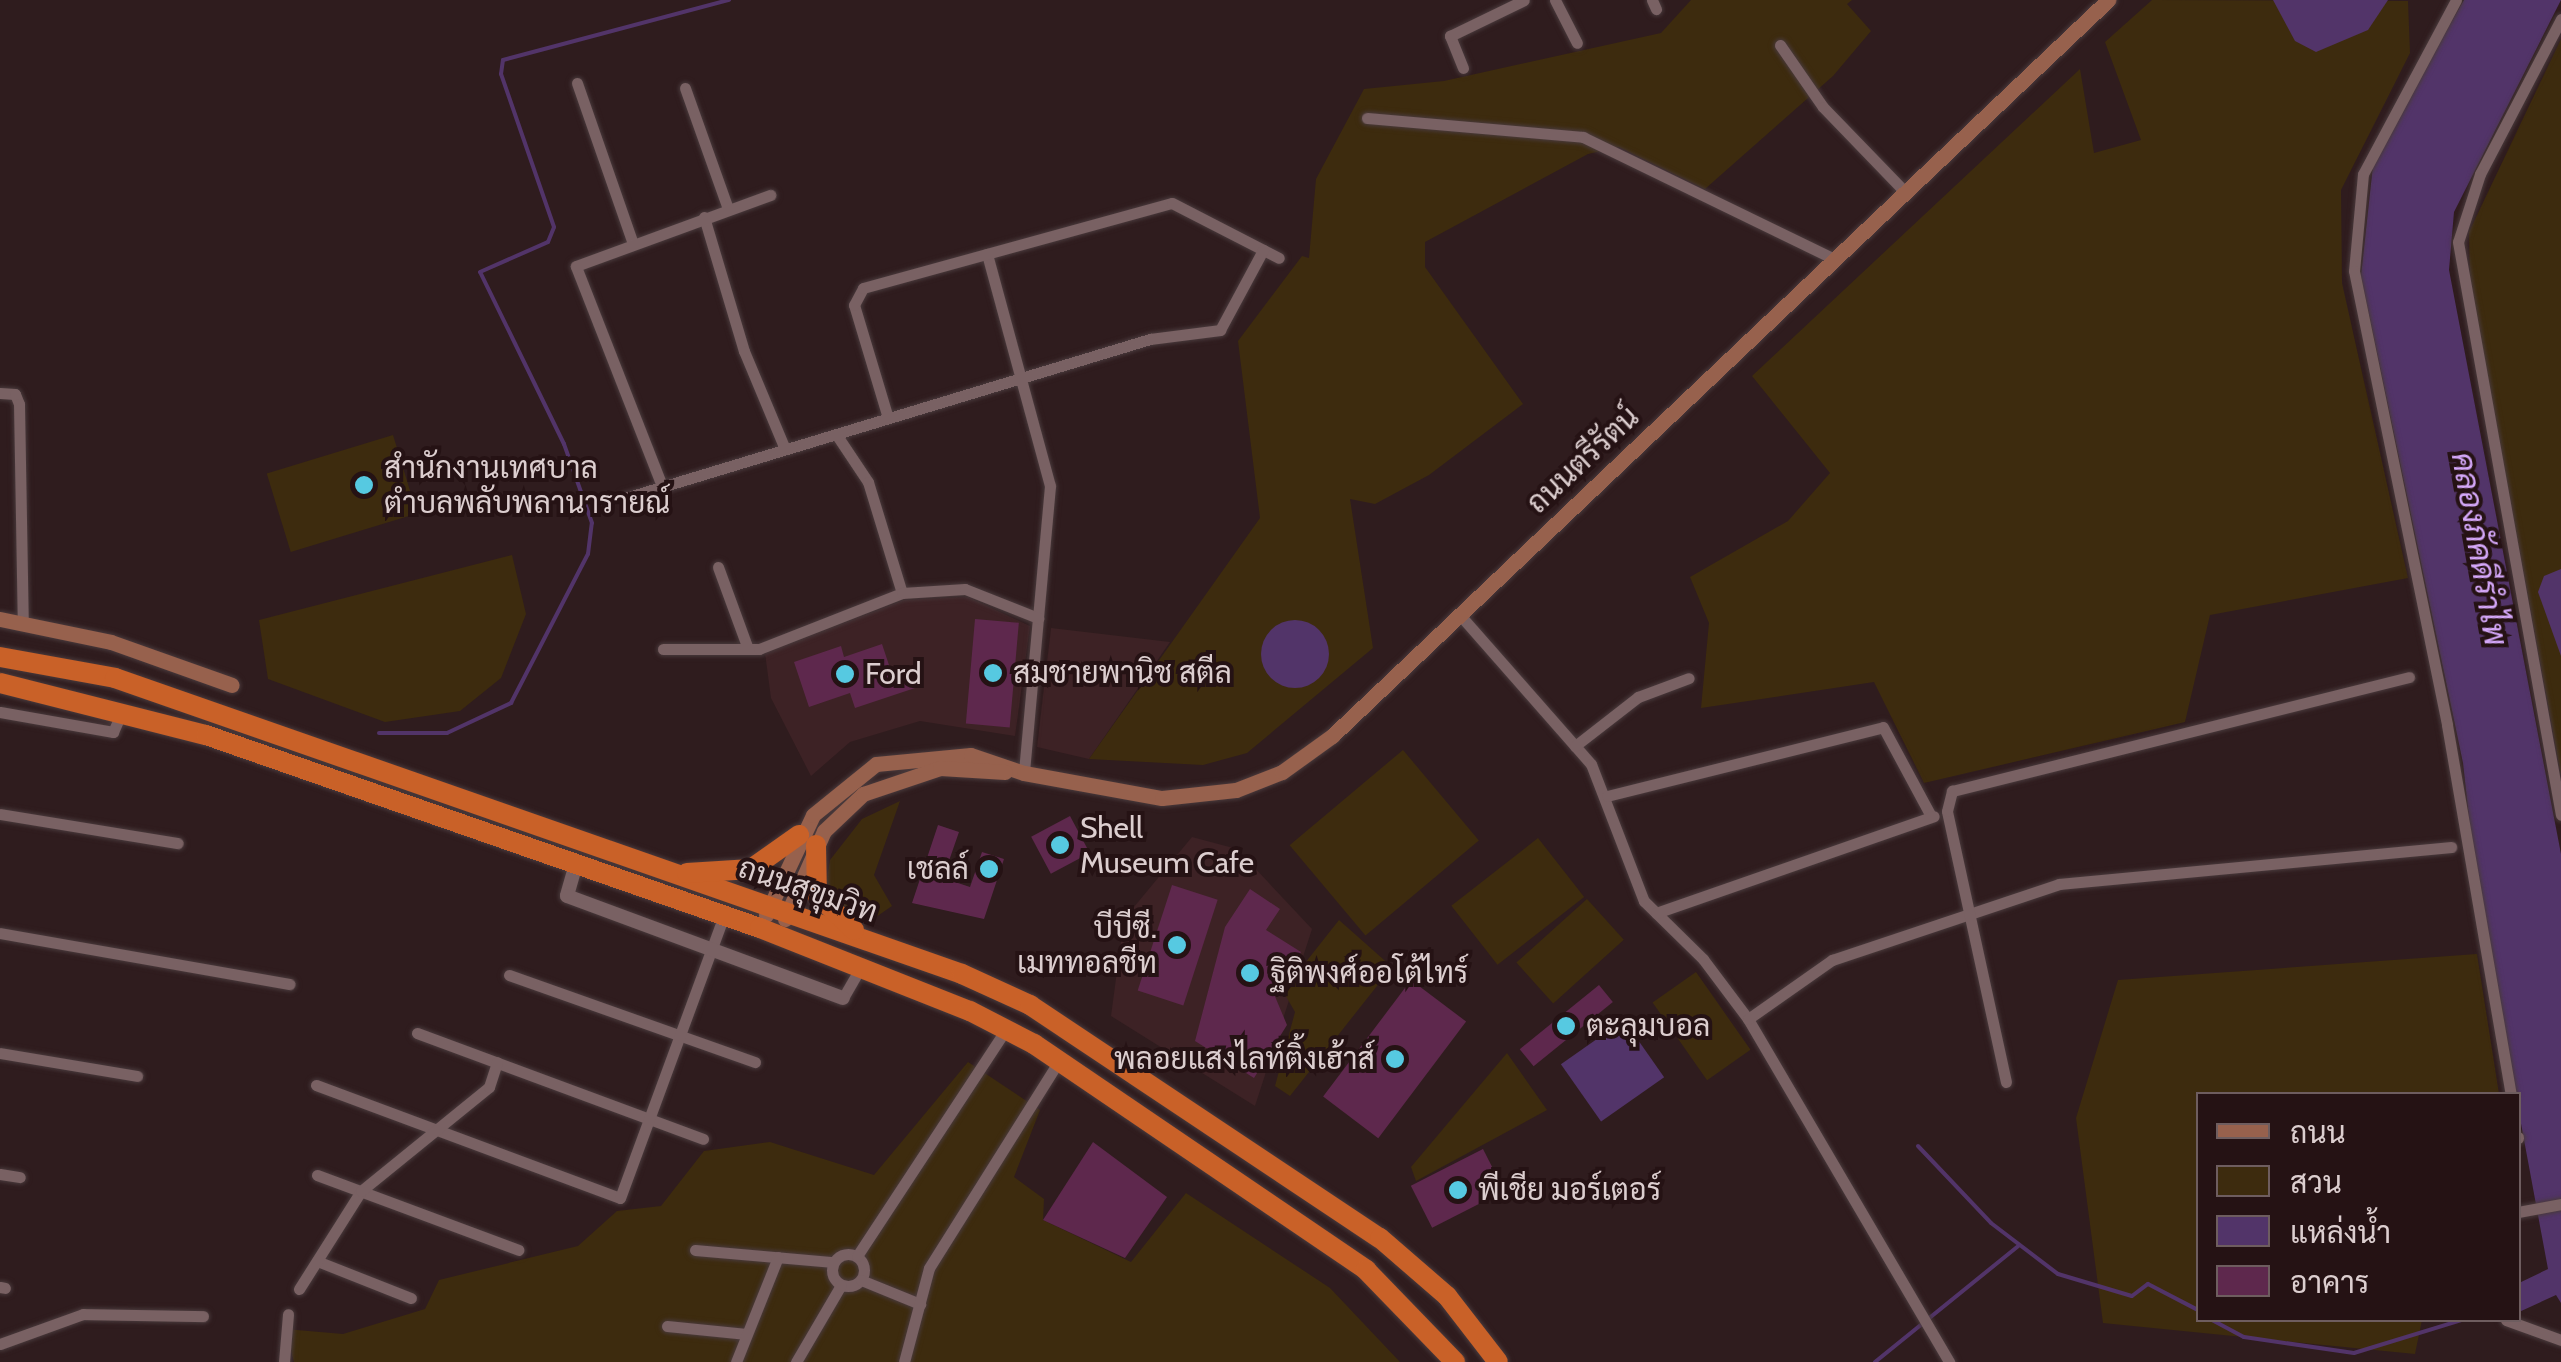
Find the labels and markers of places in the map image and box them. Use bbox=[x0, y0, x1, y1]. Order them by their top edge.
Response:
place label: สำนักงานเทศบาล ตำบลพลับพลานารายณ์ bbox=[384, 450, 670, 520]
marker: สำนักงานเทศบาล ตำบลพลับพลานารายณ์ bbox=[353, 474, 375, 496]
place label: สมชายพานิช สตีล bbox=[1013, 655, 1232, 691]
place label: Ford bbox=[865, 656, 922, 692]
marker: สมชายพานิช สตีล bbox=[982, 662, 1004, 684]
marker: Ford bbox=[834, 663, 856, 685]
place label: Shell Museum Cafe bbox=[1080, 810, 1254, 880]
marker: Shell Museum Cafe bbox=[1049, 834, 1071, 856]
place label: เชลล์ bbox=[907, 851, 969, 887]
marker: เชลล์ bbox=[978, 858, 1000, 880]
place label: บีบีซี. เมททอลชีท bbox=[1017, 910, 1157, 980]
marker: บีบีซี. เมททอลชีท bbox=[1166, 934, 1188, 956]
place label: ฐิติพงศ์ออโต้ไทร์ bbox=[1270, 955, 1468, 991]
marker: ฐิติพงศ์ออโต้ไทร์ bbox=[1239, 962, 1261, 984]
place label: ตะลุมบอล bbox=[1586, 1008, 1710, 1044]
marker: ตะลุมบอล bbox=[1555, 1015, 1577, 1037]
place label: พลอยแสงไลท์ติ้งเฮ้าส์ bbox=[1114, 1041, 1375, 1077]
marker: พลอยแสงไลท์ติ้งเฮ้าส์ bbox=[1384, 1048, 1406, 1070]
place label: พีเชีย มอร์เตอร์ bbox=[1478, 1172, 1661, 1208]
marker: พีเชีย มอร์เตอร์ bbox=[1447, 1179, 1469, 1201]

